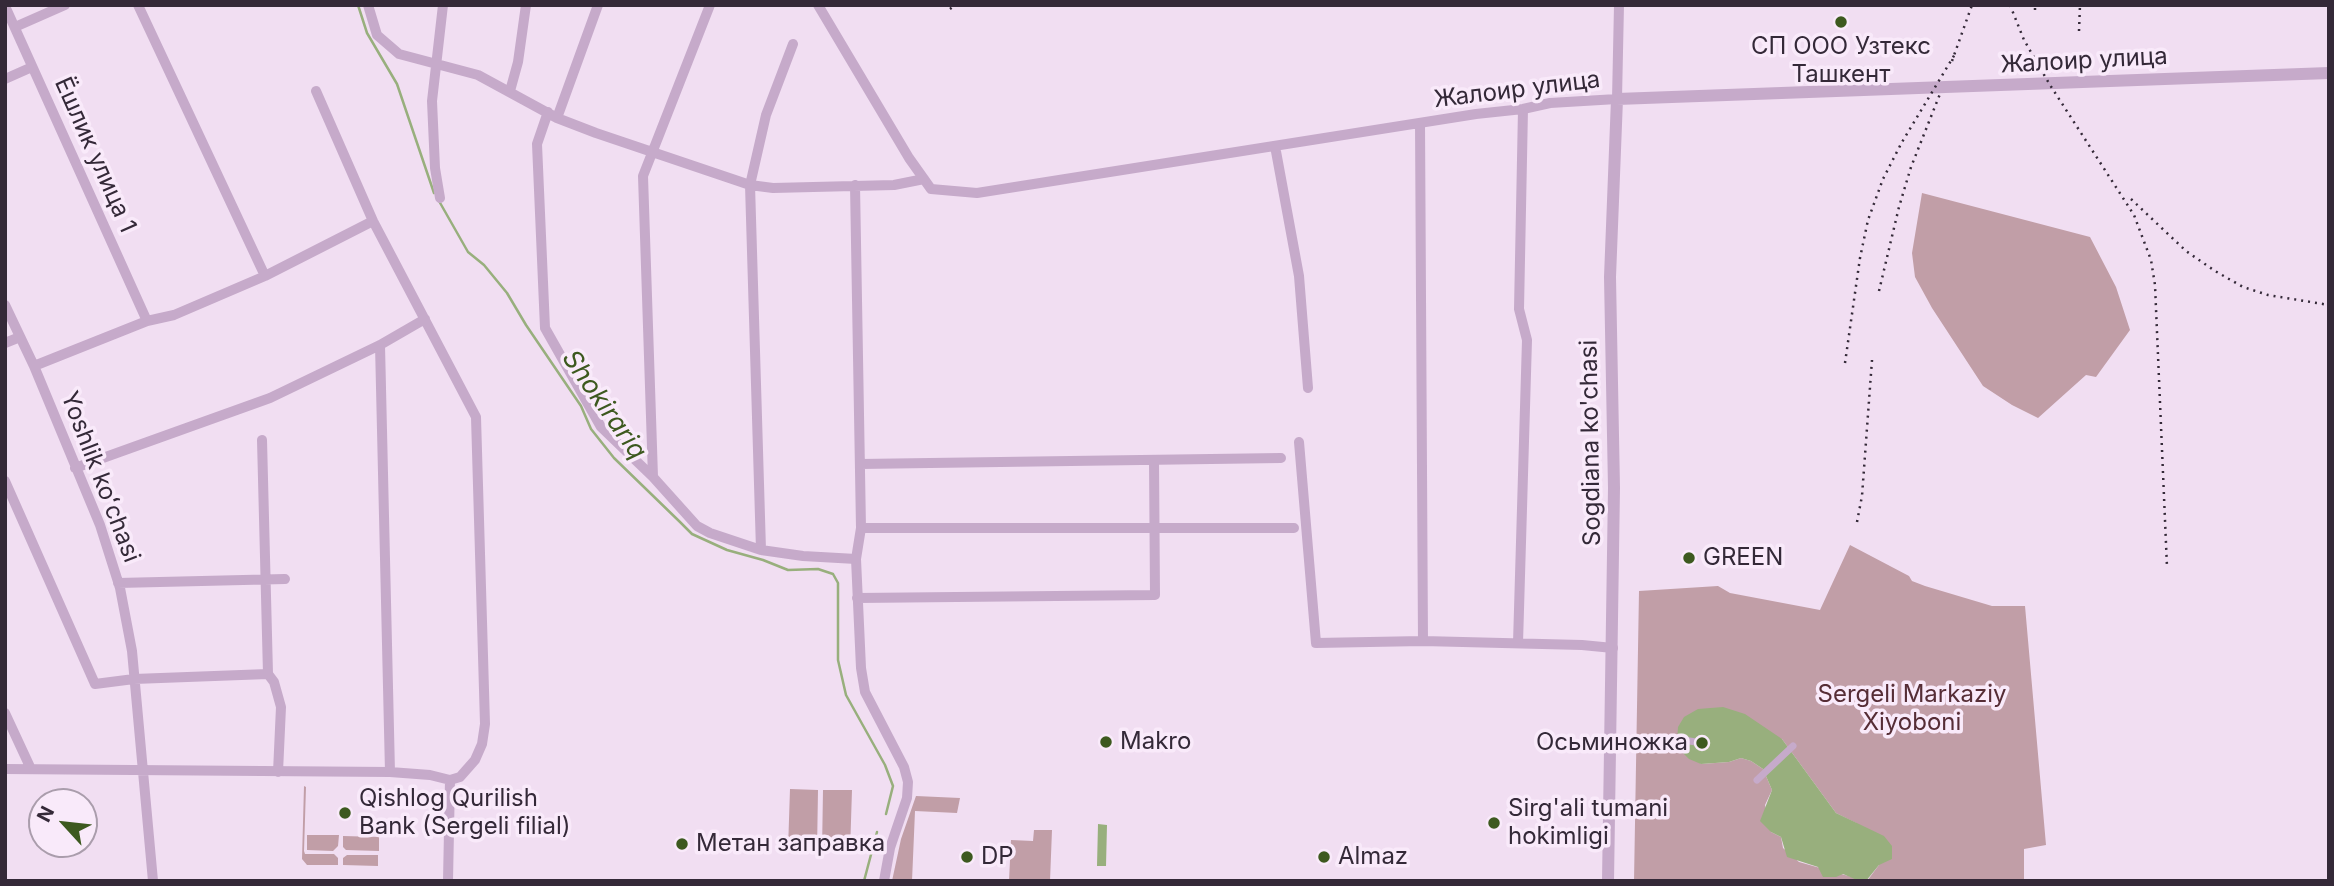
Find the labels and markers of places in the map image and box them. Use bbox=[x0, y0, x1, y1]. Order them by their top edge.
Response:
marker: СП ООО Узтекс Ташкент bbox=[1833, 14, 1849, 30]
place label: СП ООО Узтекс Ташкент bbox=[1751, 33, 1931, 89]
place label: GREEN bbox=[1703, 544, 1783, 572]
marker: GREEN bbox=[1681, 550, 1697, 566]
place label: Makro bbox=[1120, 728, 1191, 756]
place label: Осьминожка bbox=[1536, 729, 1688, 757]
marker: Makro bbox=[1098, 734, 1114, 750]
marker: Осьминожка bbox=[1694, 735, 1710, 751]
place label: Qishlog Qurilish Bank (Sergeli filial) bbox=[359, 785, 571, 841]
place label: Sirg'ali tumani hokimligi bbox=[1508, 795, 1668, 851]
marker: Qishlog Qurilish Bank (Sergeli filial) bbox=[337, 805, 353, 821]
marker: Sirg'ali tumani hokimligi bbox=[1486, 815, 1502, 831]
place label: Метан заправка bbox=[696, 830, 885, 858]
marker: Метан заправка bbox=[674, 836, 690, 852]
place label: DP bbox=[981, 843, 1014, 871]
place label: Almaz bbox=[1338, 843, 1408, 871]
marker: DP bbox=[959, 849, 975, 865]
marker: Almaz bbox=[1316, 849, 1332, 865]

